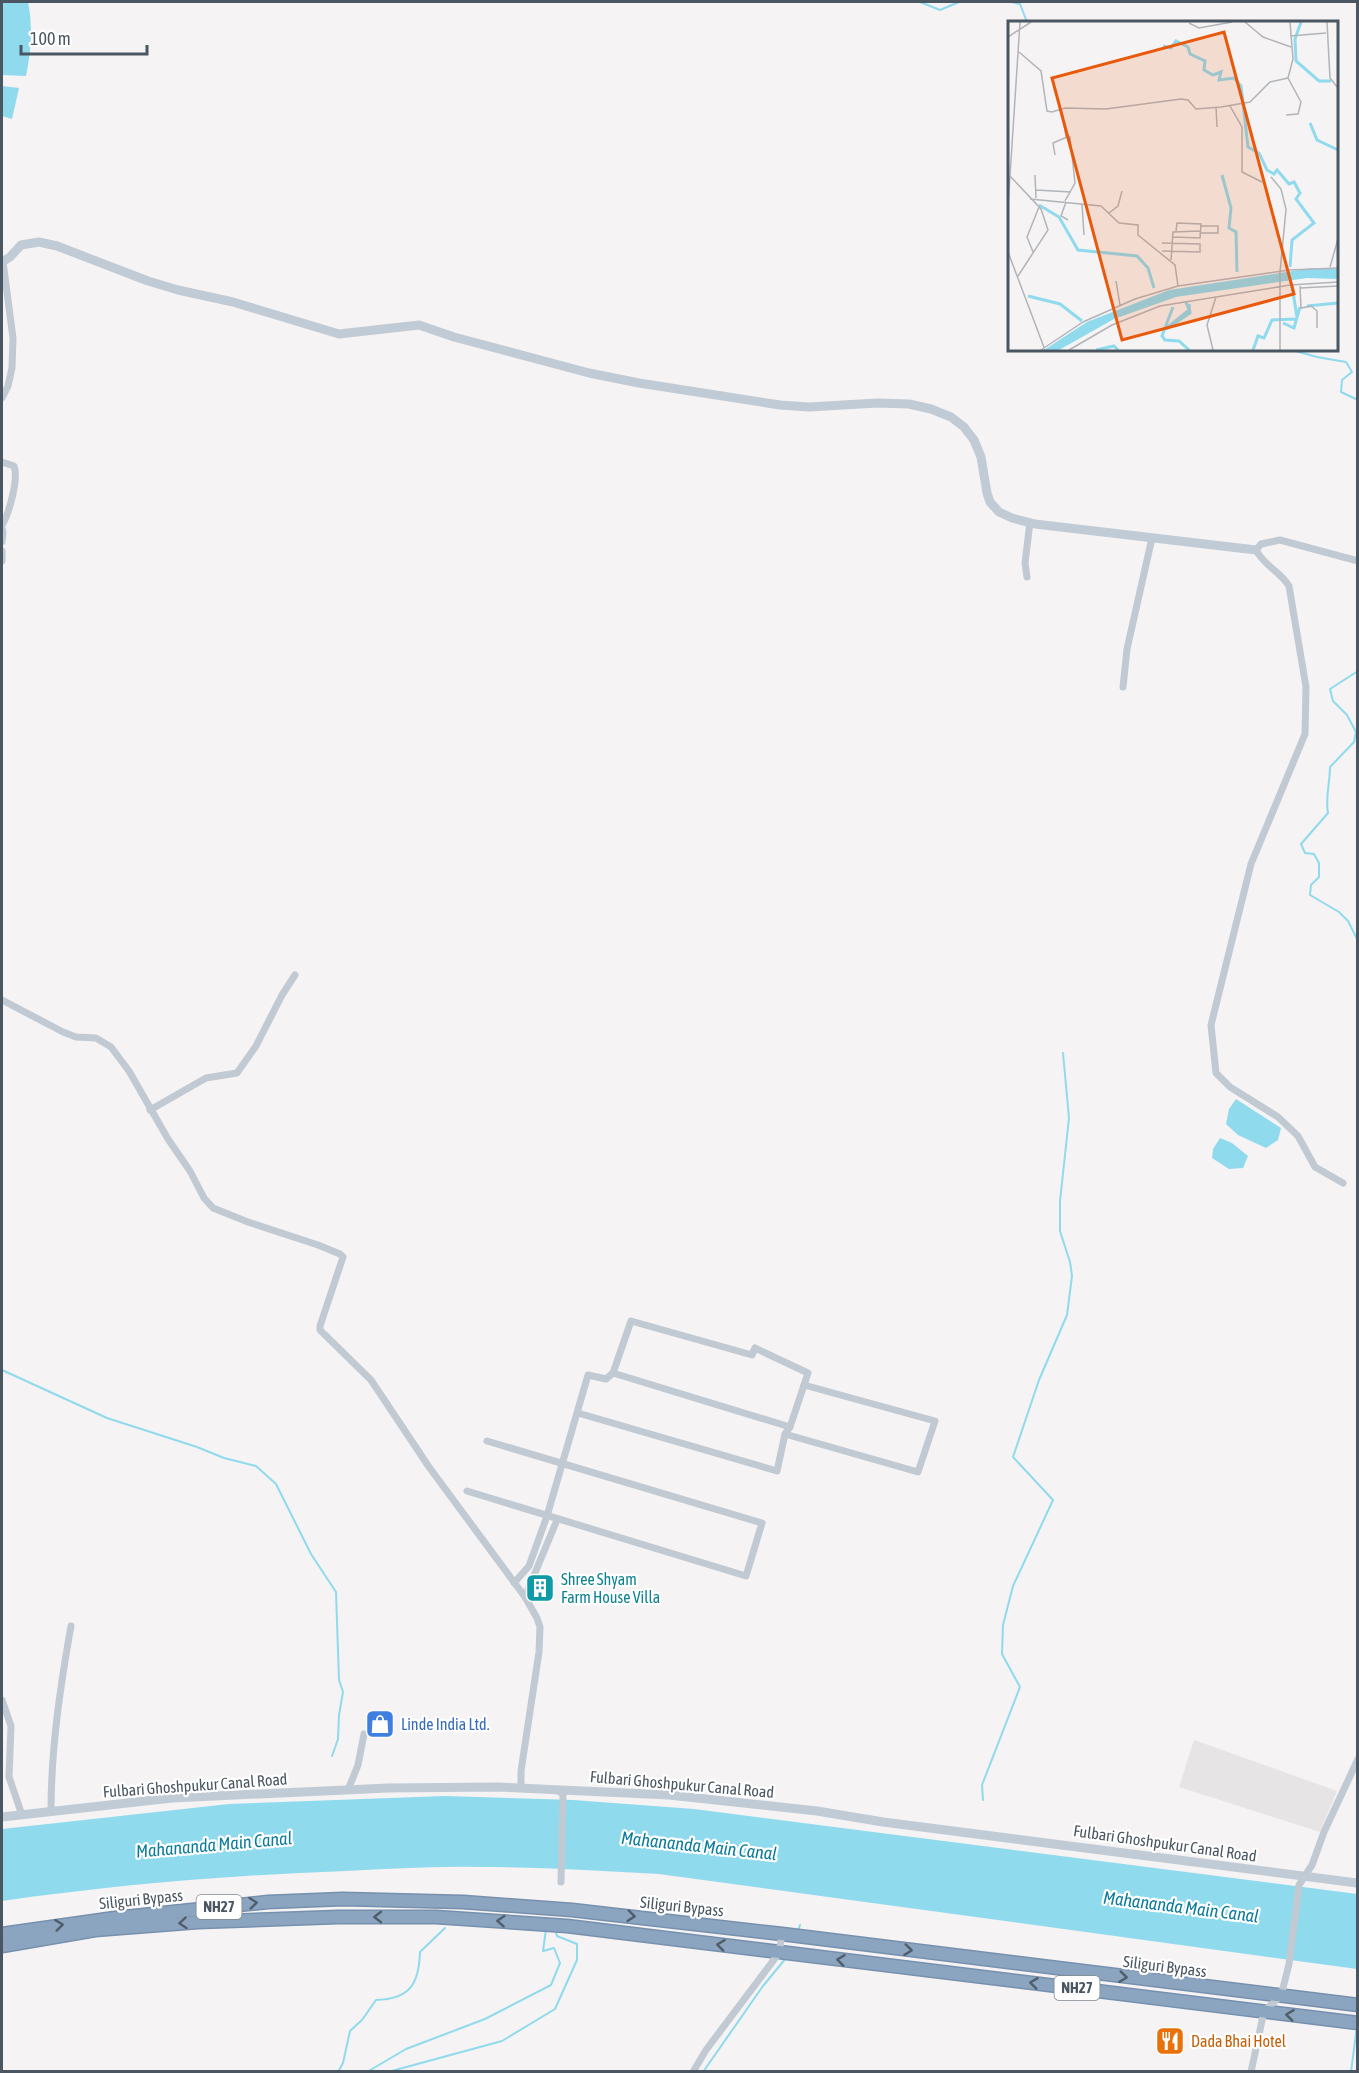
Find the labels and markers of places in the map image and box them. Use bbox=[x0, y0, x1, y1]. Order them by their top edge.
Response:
place label: Shree Shyam Farm House Villa bbox=[561, 1570, 660, 1606]
building icon: Shree Shyam Farm House Villa bbox=[524, 1572, 556, 1604]
shop icon: Linde India Ltd. bbox=[364, 1708, 396, 1740]
place label: Linde India Ltd. bbox=[401, 1715, 490, 1733]
restaurant icon: Dada Bhai Hotel bbox=[1154, 2025, 1186, 2057]
place label: Dada Bhai Hotel bbox=[1191, 2032, 1287, 2050]

